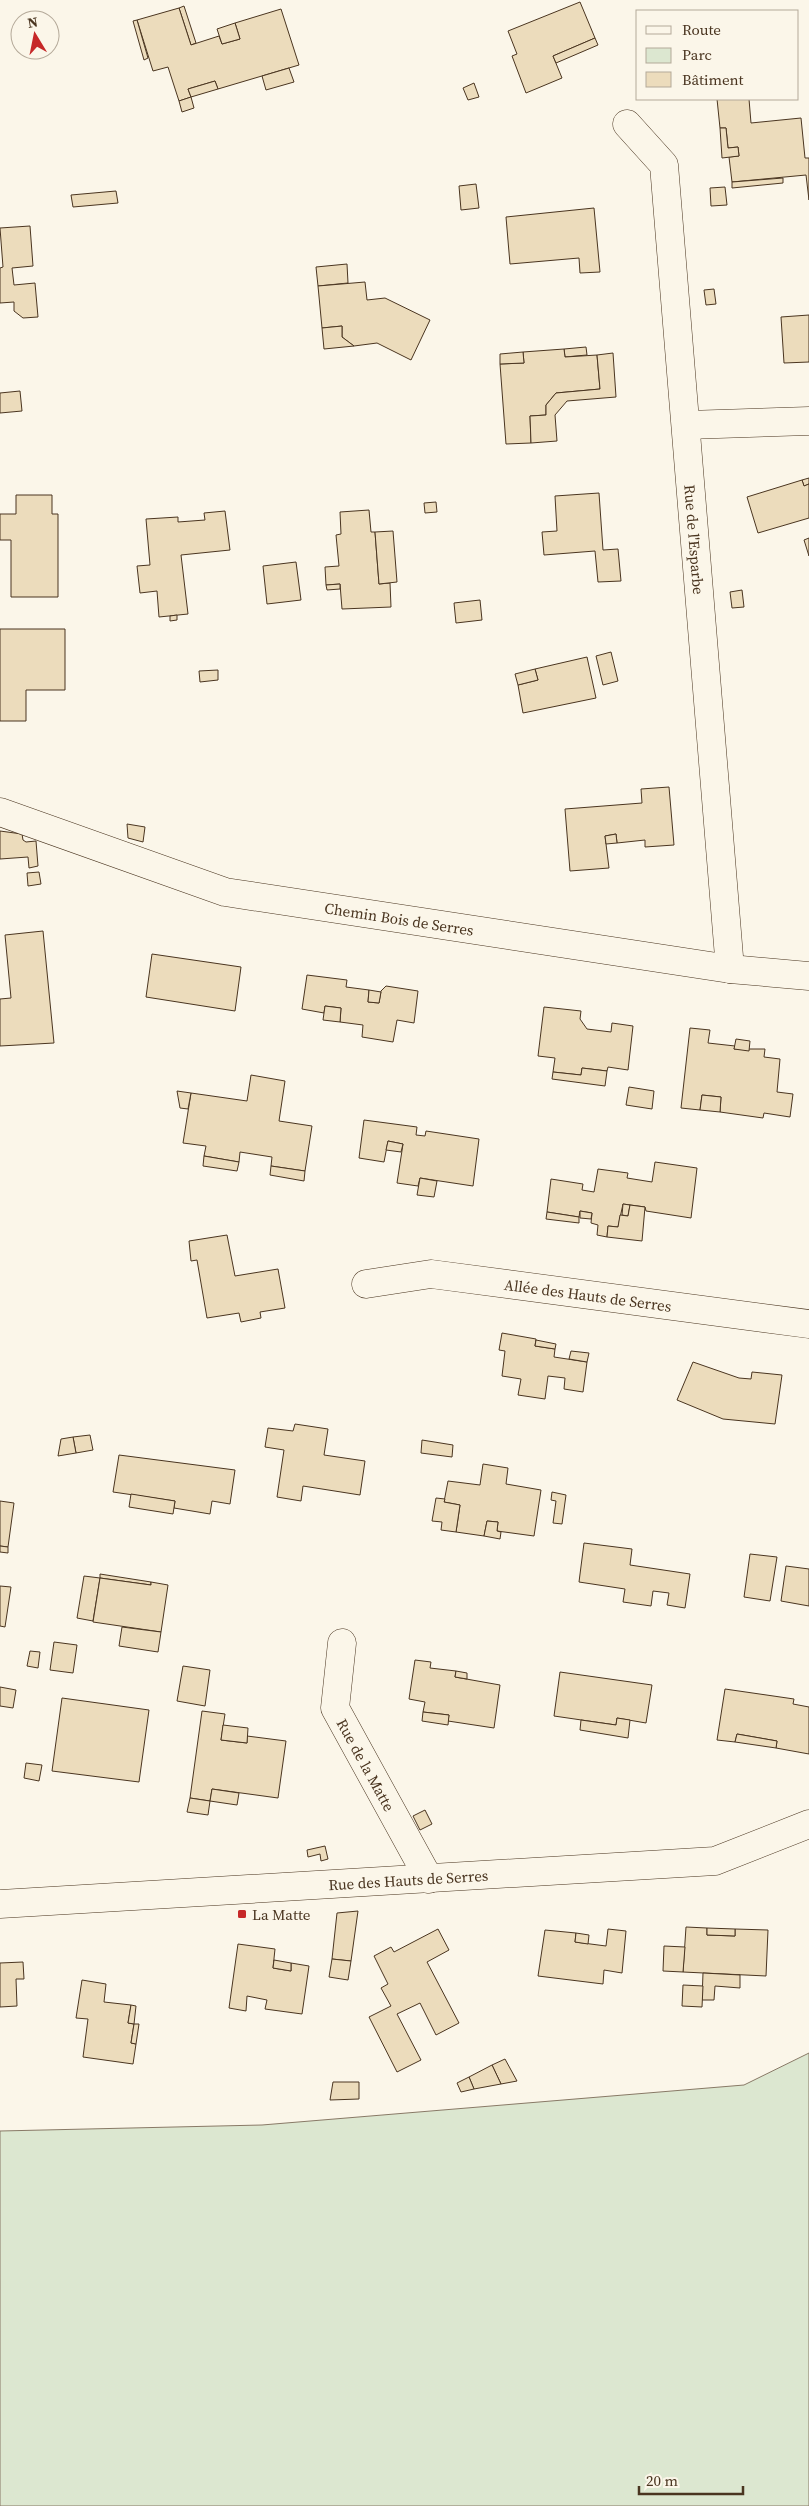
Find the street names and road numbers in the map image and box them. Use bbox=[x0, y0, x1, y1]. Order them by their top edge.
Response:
street label: Rue de l'Esparbe bbox=[680, 484, 710, 596]
street label: Chemin Bois de Serres bbox=[323, 897, 475, 940]
street label: Allée des Hauts de Serres bbox=[503, 1273, 673, 1316]
street label: Rue de la Matte bbox=[332, 1714, 400, 1815]
street label: Rue des Hauts de Serres bbox=[328, 1864, 489, 1895]

